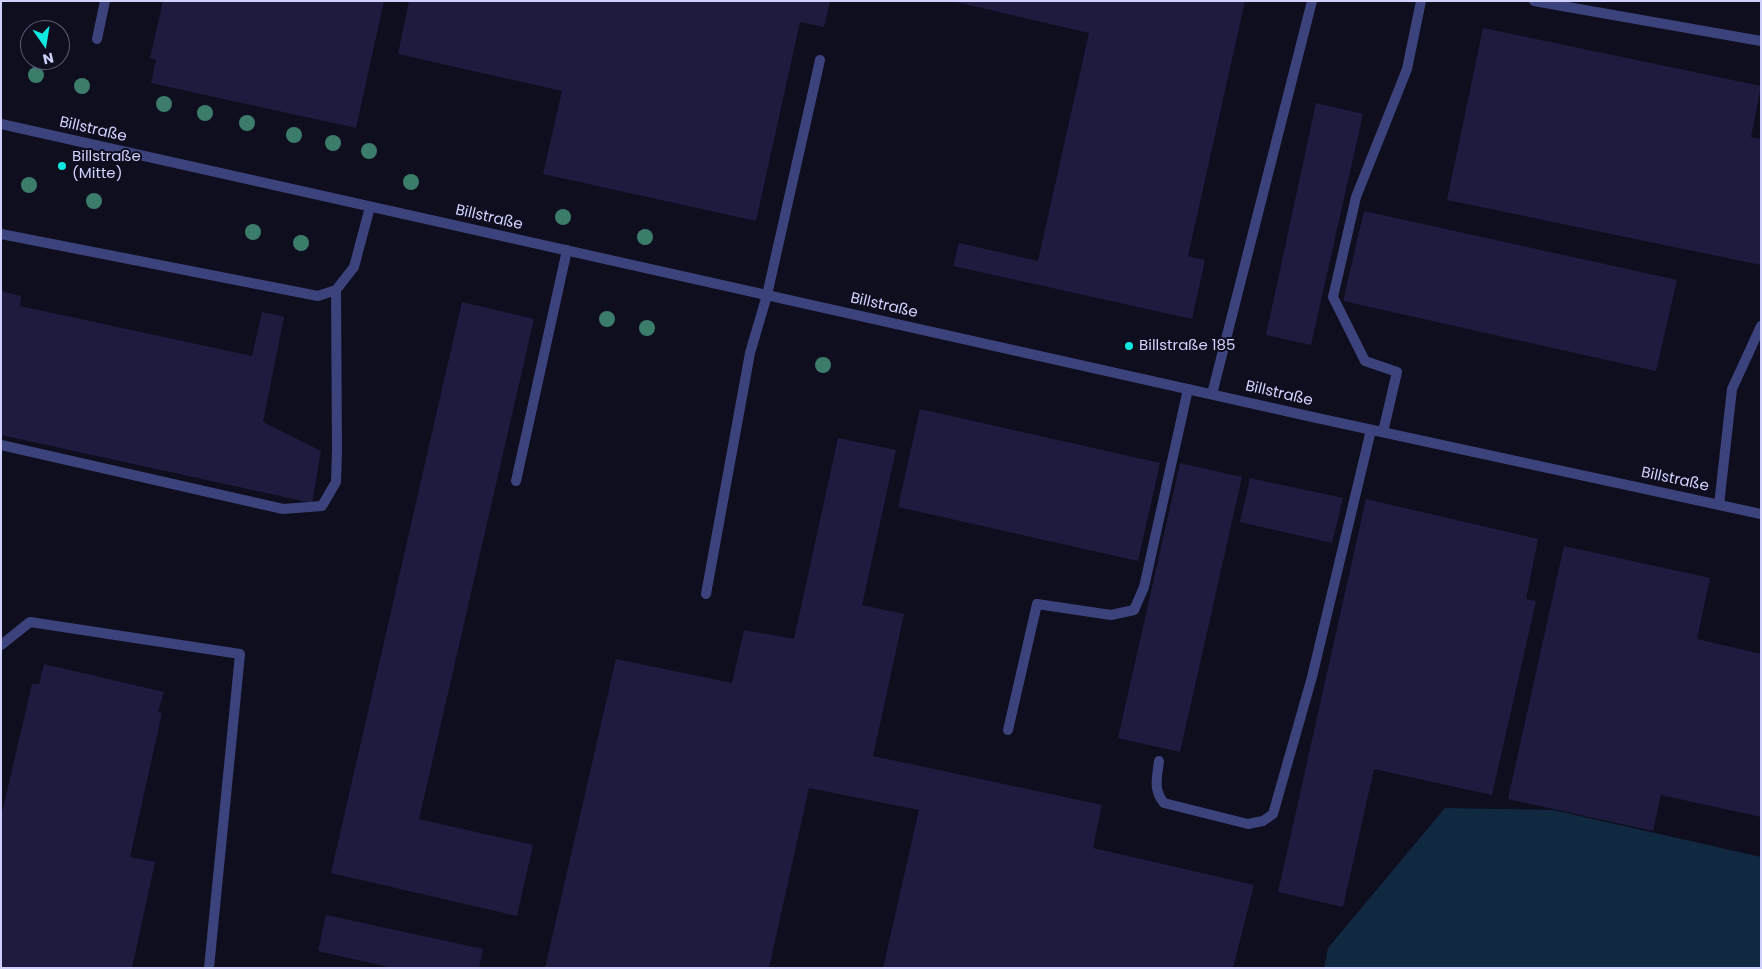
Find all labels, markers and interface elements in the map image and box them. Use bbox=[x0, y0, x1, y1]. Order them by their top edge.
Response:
north arrow bbox=[20, 20, 70, 70]
text: N bbox=[41, 48, 56, 70]
street label: Billstraße bbox=[57, 113, 129, 147]
place label: Billstraße (Mitte) bbox=[72, 148, 141, 183]
marker: Billstraße (Mitte) bbox=[56, 160, 68, 172]
street label: Billstraße bbox=[453, 201, 525, 235]
street label: Billstraße bbox=[848, 289, 920, 323]
place label: Billstraße 185 bbox=[1139, 337, 1235, 355]
marker: Billstraße 185 bbox=[1123, 340, 1135, 352]
street label: Billstraße bbox=[1243, 377, 1315, 411]
street label: Billstraße bbox=[1639, 464, 1711, 496]

